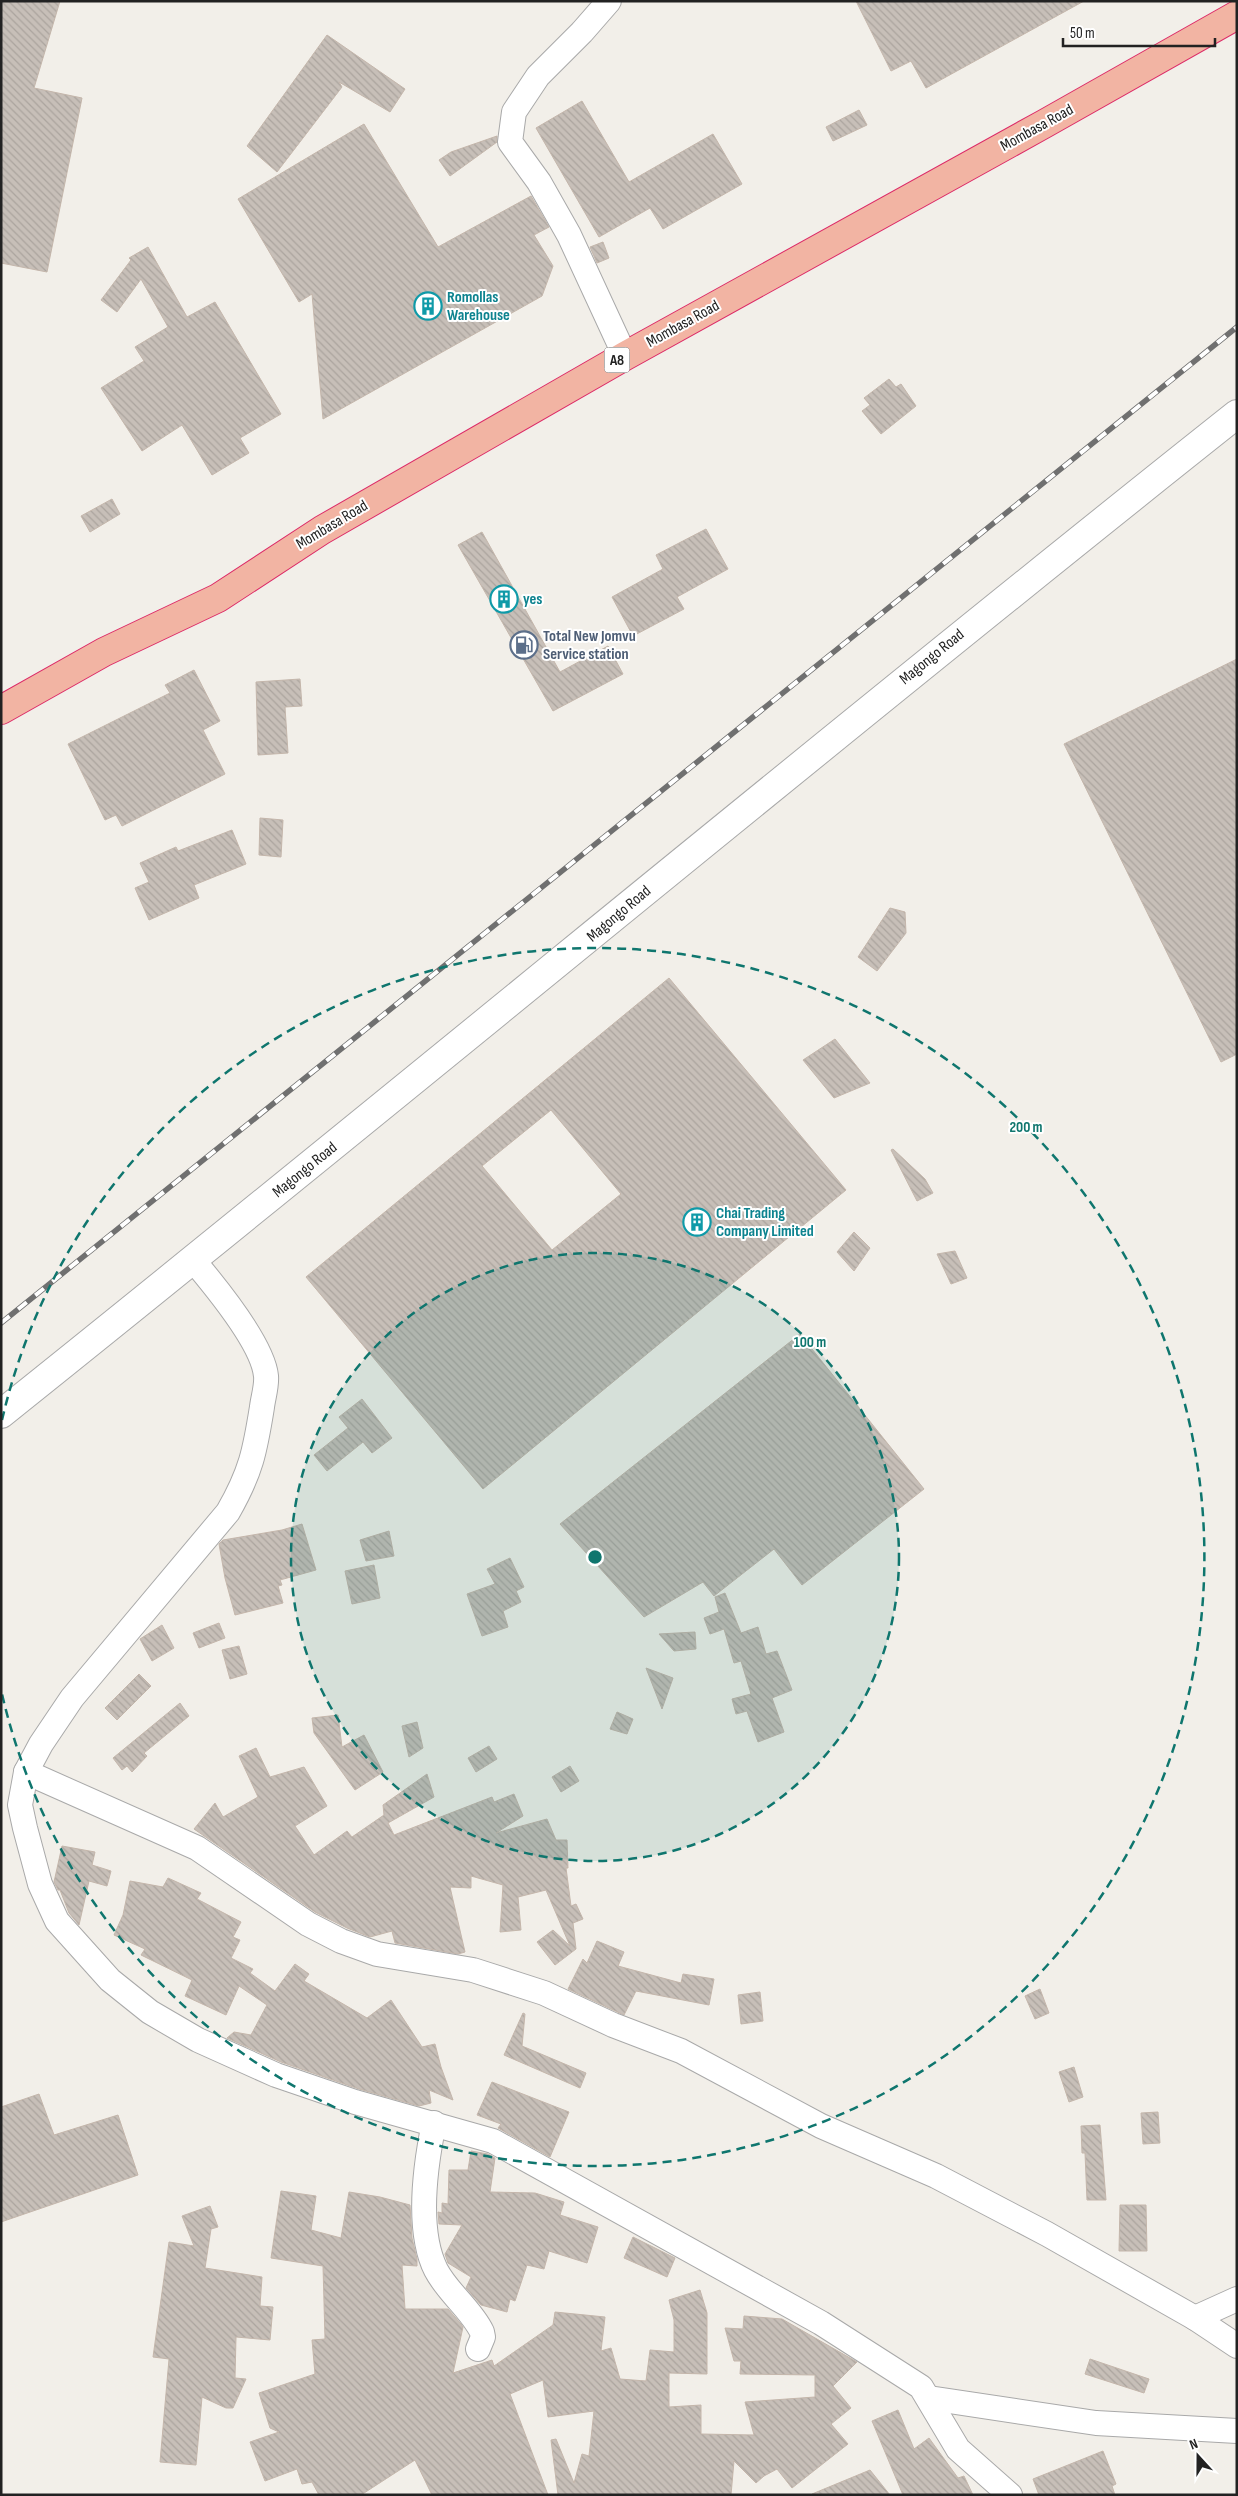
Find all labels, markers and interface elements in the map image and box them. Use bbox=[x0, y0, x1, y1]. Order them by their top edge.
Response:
scale bar bbox=[1063, 15, 1216, 47]
text: 50 m bbox=[1070, 24, 1095, 43]
street label: Mombasa Road bbox=[997, 100, 1077, 156]
place label: Romollas Warehouse bbox=[447, 288, 510, 325]
building icon: Romollas Warehouse bbox=[413, 291, 443, 321]
street label: Mombasa Road bbox=[643, 296, 723, 352]
road number: A8 bbox=[604, 348, 630, 372]
street label: Mombasa Road bbox=[293, 496, 371, 554]
building icon: yes bbox=[489, 584, 519, 614]
place label: yes bbox=[523, 590, 543, 609]
street label: Magongo Road bbox=[896, 625, 968, 689]
place label: Total New Jomvu Service station bbox=[543, 627, 636, 664]
fuel station icon: Total New Jomvu Service station bbox=[509, 630, 539, 660]
street label: Magongo Road bbox=[583, 882, 655, 946]
text: 200 m bbox=[1009, 1118, 1043, 1137]
street label: Magongo Road bbox=[269, 1138, 341, 1202]
place label: Chai Trading Company Limited bbox=[716, 1204, 814, 1241]
building icon: Chai Trading Company Limited bbox=[682, 1207, 712, 1237]
text: 100 m bbox=[794, 1333, 826, 1352]
centre of rings bbox=[586, 1548, 604, 1566]
north arrow bbox=[1173, 2431, 1223, 2481]
text: N bbox=[1187, 2435, 1200, 2454]

